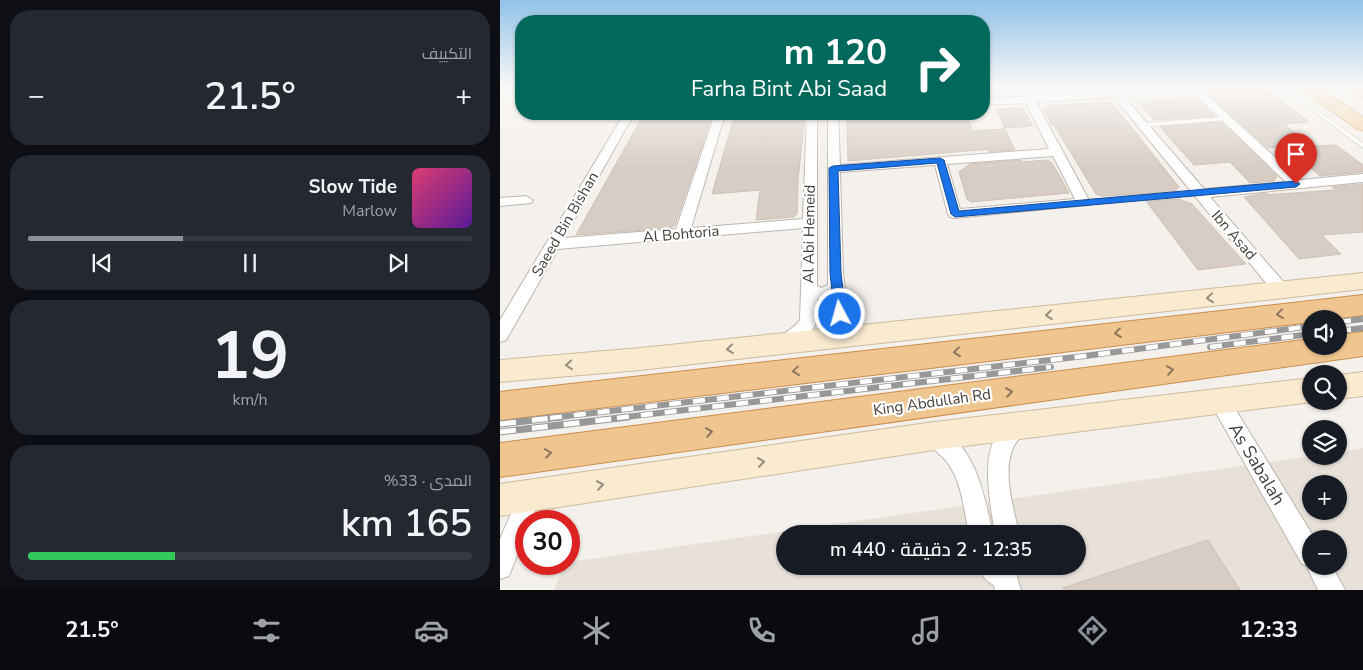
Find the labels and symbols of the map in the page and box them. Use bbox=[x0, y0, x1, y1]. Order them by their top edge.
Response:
pin bbox=[1275, 133, 1317, 184]
street label: Saeed Bin Bishan bbox=[527, 168, 603, 280]
street label: Al Abi Hemeid bbox=[798, 184, 820, 284]
street label: Ibn Asad bbox=[1207, 206, 1261, 264]
street label: Al Bohtoria bbox=[642, 221, 720, 247]
position arrow bbox=[813, 287, 865, 339]
one-way arrow bbox=[1206, 292, 1214, 303]
one-way arrow bbox=[1275, 308, 1283, 319]
one-way arrow bbox=[1044, 309, 1052, 320]
one-way arrow bbox=[1114, 327, 1122, 338]
one-way arrow bbox=[726, 343, 734, 354]
one-way arrow bbox=[953, 346, 961, 357]
one-way arrow bbox=[564, 359, 572, 370]
one-way arrow bbox=[791, 365, 799, 376]
one-way arrow bbox=[1167, 365, 1175, 376]
street label: King Abdullah Rd bbox=[872, 384, 992, 420]
one-way arrow bbox=[1005, 387, 1014, 397]
street label: As Sabalah bbox=[1223, 418, 1291, 510]
one-way arrow bbox=[706, 427, 714, 438]
one-way arrow bbox=[544, 449, 553, 459]
one-way arrow bbox=[757, 457, 765, 467]
one-way arrow bbox=[596, 481, 605, 491]
speed limit sign: 30 bbox=[515, 510, 580, 575]

